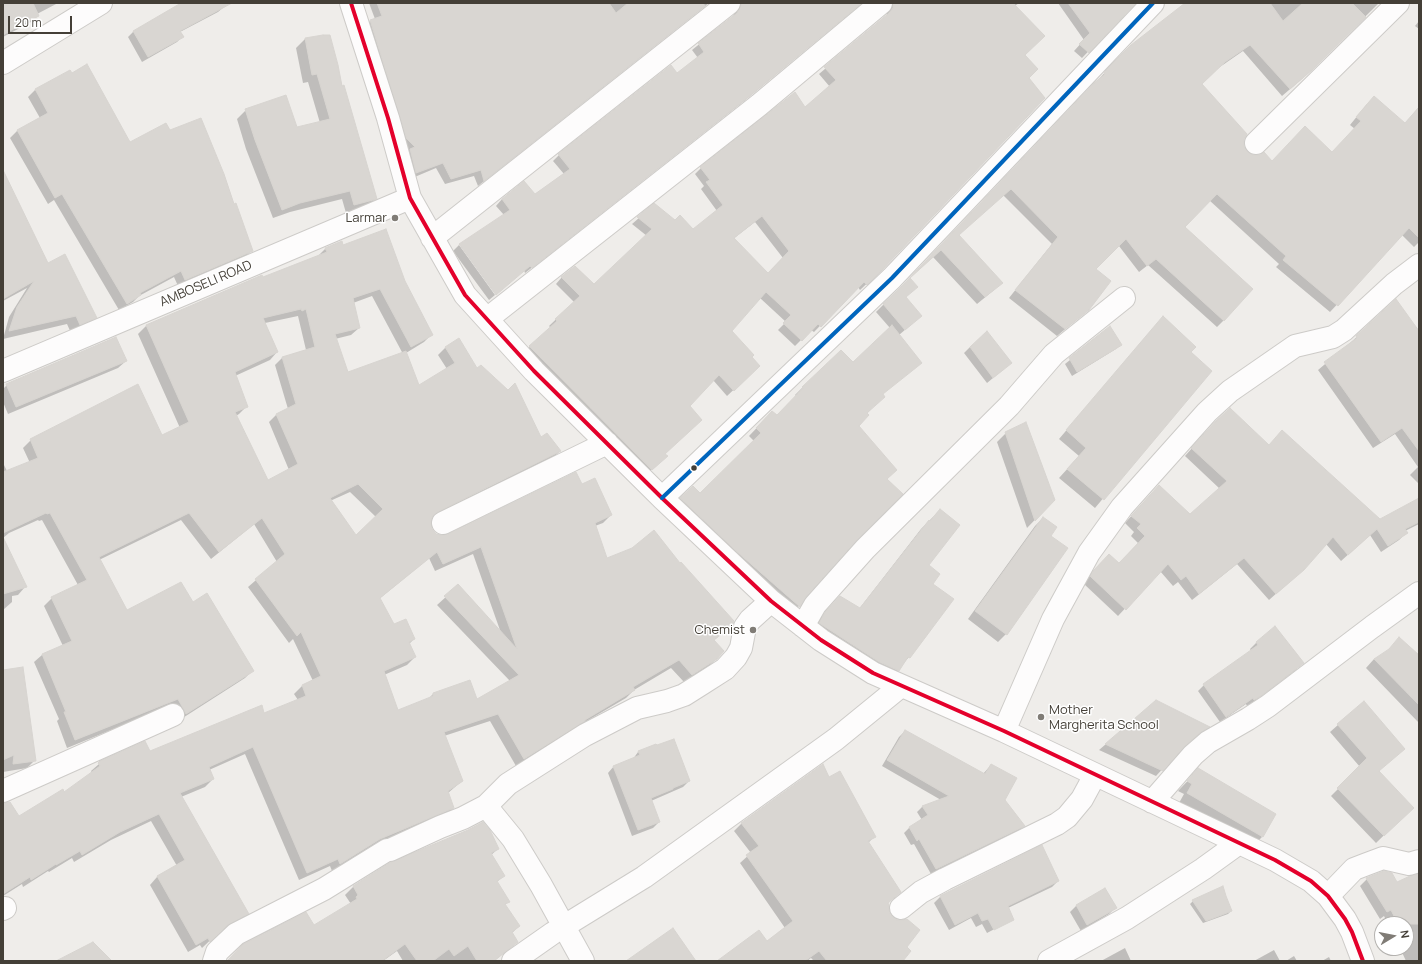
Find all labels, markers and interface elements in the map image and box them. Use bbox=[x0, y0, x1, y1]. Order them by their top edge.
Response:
scale bar bbox=[10, 8, 74, 34]
text: 20 m bbox=[15, 14, 42, 31]
place label: Larmar bbox=[346, 210, 387, 226]
marker: Larmar bbox=[390, 213, 400, 223]
street label: AMBOSELI ROAD bbox=[158, 258, 254, 310]
unlabelled marker bbox=[689, 463, 699, 473]
place label: Chemist bbox=[694, 622, 745, 638]
marker: Chemist bbox=[748, 625, 758, 635]
place label: Mother Margherita School bbox=[1049, 702, 1159, 733]
marker: Mother Margherita School bbox=[1036, 712, 1046, 722]
north arrow bbox=[1374, 916, 1414, 956]
text: N bbox=[1397, 929, 1413, 939]

